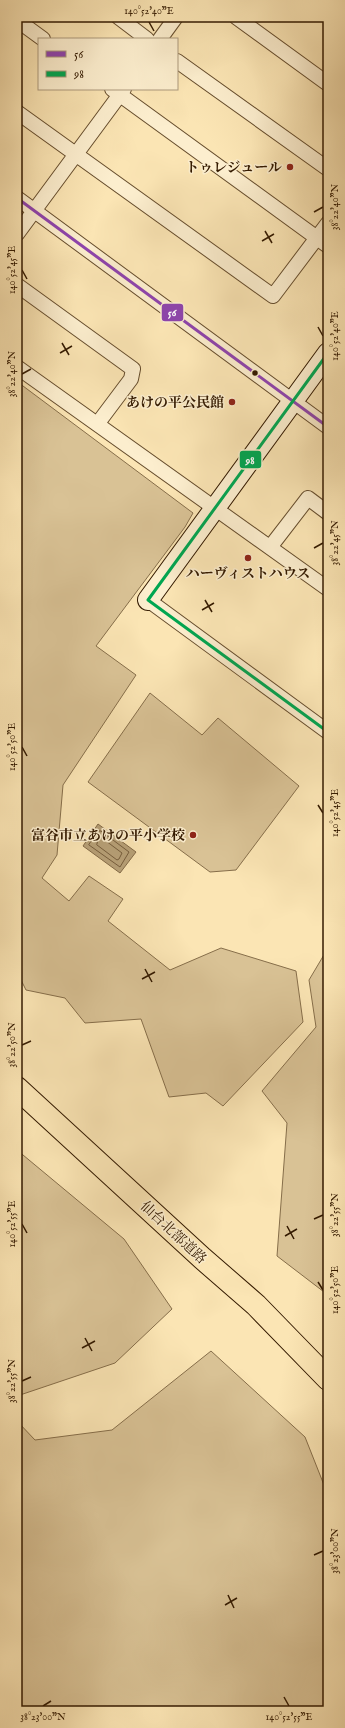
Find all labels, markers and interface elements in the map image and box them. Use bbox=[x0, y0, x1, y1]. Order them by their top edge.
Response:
text: 140°52'40"E bbox=[124, 5, 174, 18]
legend bbox=[38, 38, 178, 90]
text: 56 bbox=[74, 47, 84, 62]
text: 98 bbox=[73, 67, 84, 82]
place label: トゥレジュール bbox=[185, 159, 282, 177]
marker: トゥレジュール bbox=[285, 162, 295, 172]
text: 38°22'40"N bbox=[329, 183, 342, 230]
text: 140°52'45"E bbox=[6, 246, 19, 294]
line badge: 56 bbox=[161, 303, 184, 322]
text: 56 bbox=[168, 306, 178, 320]
text: 140°52'40"E bbox=[329, 311, 342, 361]
text: 38°22'40"N bbox=[6, 350, 19, 397]
unlabelled marker bbox=[250, 368, 260, 378]
place label: あけの平公民館 bbox=[126, 394, 224, 412]
marker: あけの平公民館 bbox=[227, 397, 237, 407]
line badge: 98 bbox=[239, 450, 262, 469]
text: 98 bbox=[244, 454, 255, 468]
text: 38°22'45"N bbox=[329, 520, 342, 566]
marker: ハーヴィストハウス bbox=[243, 553, 253, 563]
place label: ハーヴィストハウス bbox=[186, 565, 310, 583]
text: 140°52'50"E bbox=[6, 723, 19, 771]
text: 140°52'45"E bbox=[329, 789, 342, 837]
place label: 富谷市立あけの平小学校 bbox=[31, 827, 185, 845]
marker: 富谷市立あけの平小学校 bbox=[188, 830, 198, 840]
text: 38°22'50"N bbox=[6, 1022, 19, 1068]
text: 38°22'55"N bbox=[329, 1193, 342, 1237]
street label: 仙台北部道路 bbox=[136, 1198, 210, 1268]
text: 140°52'55"E bbox=[6, 1200, 19, 1247]
text: 140°52'50"E bbox=[329, 1266, 342, 1314]
text: 38°22'55"N bbox=[6, 1359, 19, 1403]
text: 38°23'00"N bbox=[329, 1528, 342, 1574]
text: 38°23'00"N bbox=[20, 1711, 66, 1724]
text: 140°52'55"E bbox=[266, 1711, 313, 1724]

